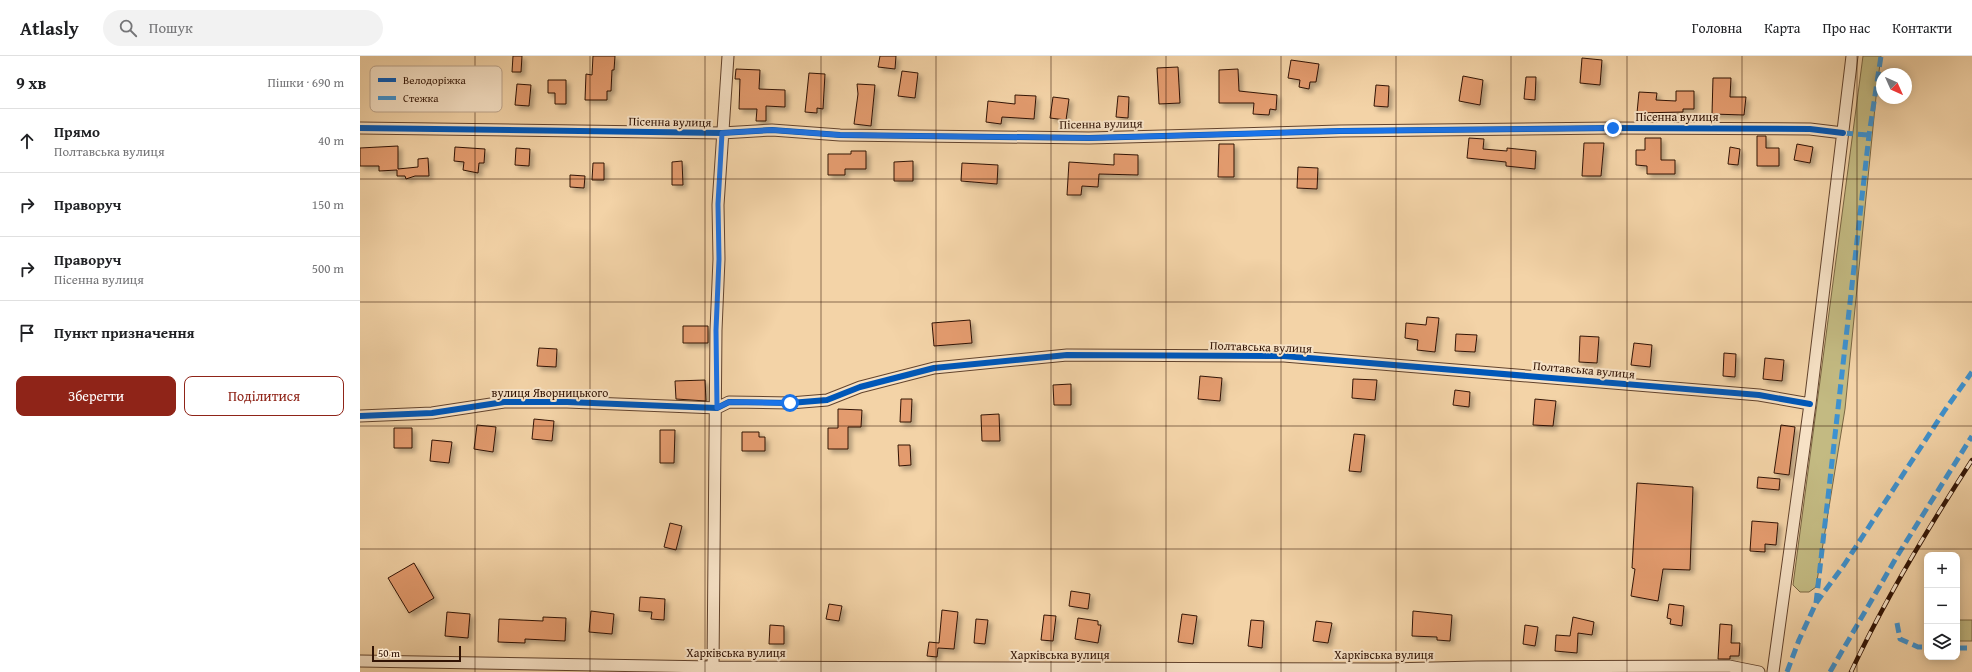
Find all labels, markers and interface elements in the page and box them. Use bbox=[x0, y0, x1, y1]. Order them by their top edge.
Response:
search box bbox=[103, 10, 383, 46]
text: Atlasly bbox=[20, 14, 79, 42]
icon: search bbox=[117, 17, 139, 39]
text: Пошук bbox=[149, 17, 193, 38]
text: Головна bbox=[1692, 18, 1742, 38]
text: Карта bbox=[1764, 18, 1800, 38]
text: Про нас bbox=[1822, 18, 1870, 38]
text: Контакти bbox=[1892, 18, 1952, 38]
legend bbox=[370, 66, 502, 112]
north arrow bbox=[1876, 68, 1912, 104]
text: 9 хв bbox=[16, 70, 46, 95]
text: Велодоріжка bbox=[403, 72, 466, 88]
text: Пішки · 690 m bbox=[267, 73, 344, 92]
text: Стежка bbox=[403, 90, 439, 106]
street label: Пісенна вулиця bbox=[1636, 108, 1718, 125]
street label: Пісенна вулиця bbox=[628, 112, 712, 131]
street label: Пісенна вулиця bbox=[1059, 114, 1143, 133]
route end bbox=[1604, 119, 1622, 137]
text: Прямо bbox=[54, 121, 100, 142]
icon: ahead bbox=[16, 130, 38, 152]
text: 40 m bbox=[318, 131, 344, 150]
text: Полтавська вулиця bbox=[54, 142, 165, 161]
icon: right bbox=[16, 194, 38, 216]
text: Праворуч bbox=[54, 194, 121, 215]
text: 150 m bbox=[312, 195, 344, 214]
text: Праворуч bbox=[54, 249, 121, 270]
icon: right bbox=[16, 258, 38, 280]
text: 500 m bbox=[312, 259, 344, 278]
text: Пісенна вулиця bbox=[54, 270, 144, 289]
icon: arrive bbox=[16, 322, 38, 344]
text: Пункт призначення bbox=[54, 322, 195, 343]
street label: Полтавська вулиця bbox=[1210, 336, 1312, 357]
street label: Полтавська вулиця bbox=[1532, 357, 1636, 382]
button: Зберегти bbox=[16, 376, 176, 416]
button: Поділитися bbox=[184, 376, 344, 416]
street label: вулиця Яворницького bbox=[492, 384, 608, 401]
route start bbox=[781, 394, 799, 412]
map controls bbox=[1924, 552, 1960, 660]
button: + bbox=[1924, 552, 1960, 588]
button: − bbox=[1924, 588, 1960, 624]
button: layers bbox=[1924, 624, 1960, 660]
scale bar bbox=[372, 644, 461, 663]
street label: Харківська вулиця bbox=[686, 644, 786, 661]
text: 50 m bbox=[378, 645, 400, 661]
street label: Харківська вулиця bbox=[1010, 646, 1110, 663]
street label: Харківська вулиця bbox=[1334, 646, 1434, 663]

